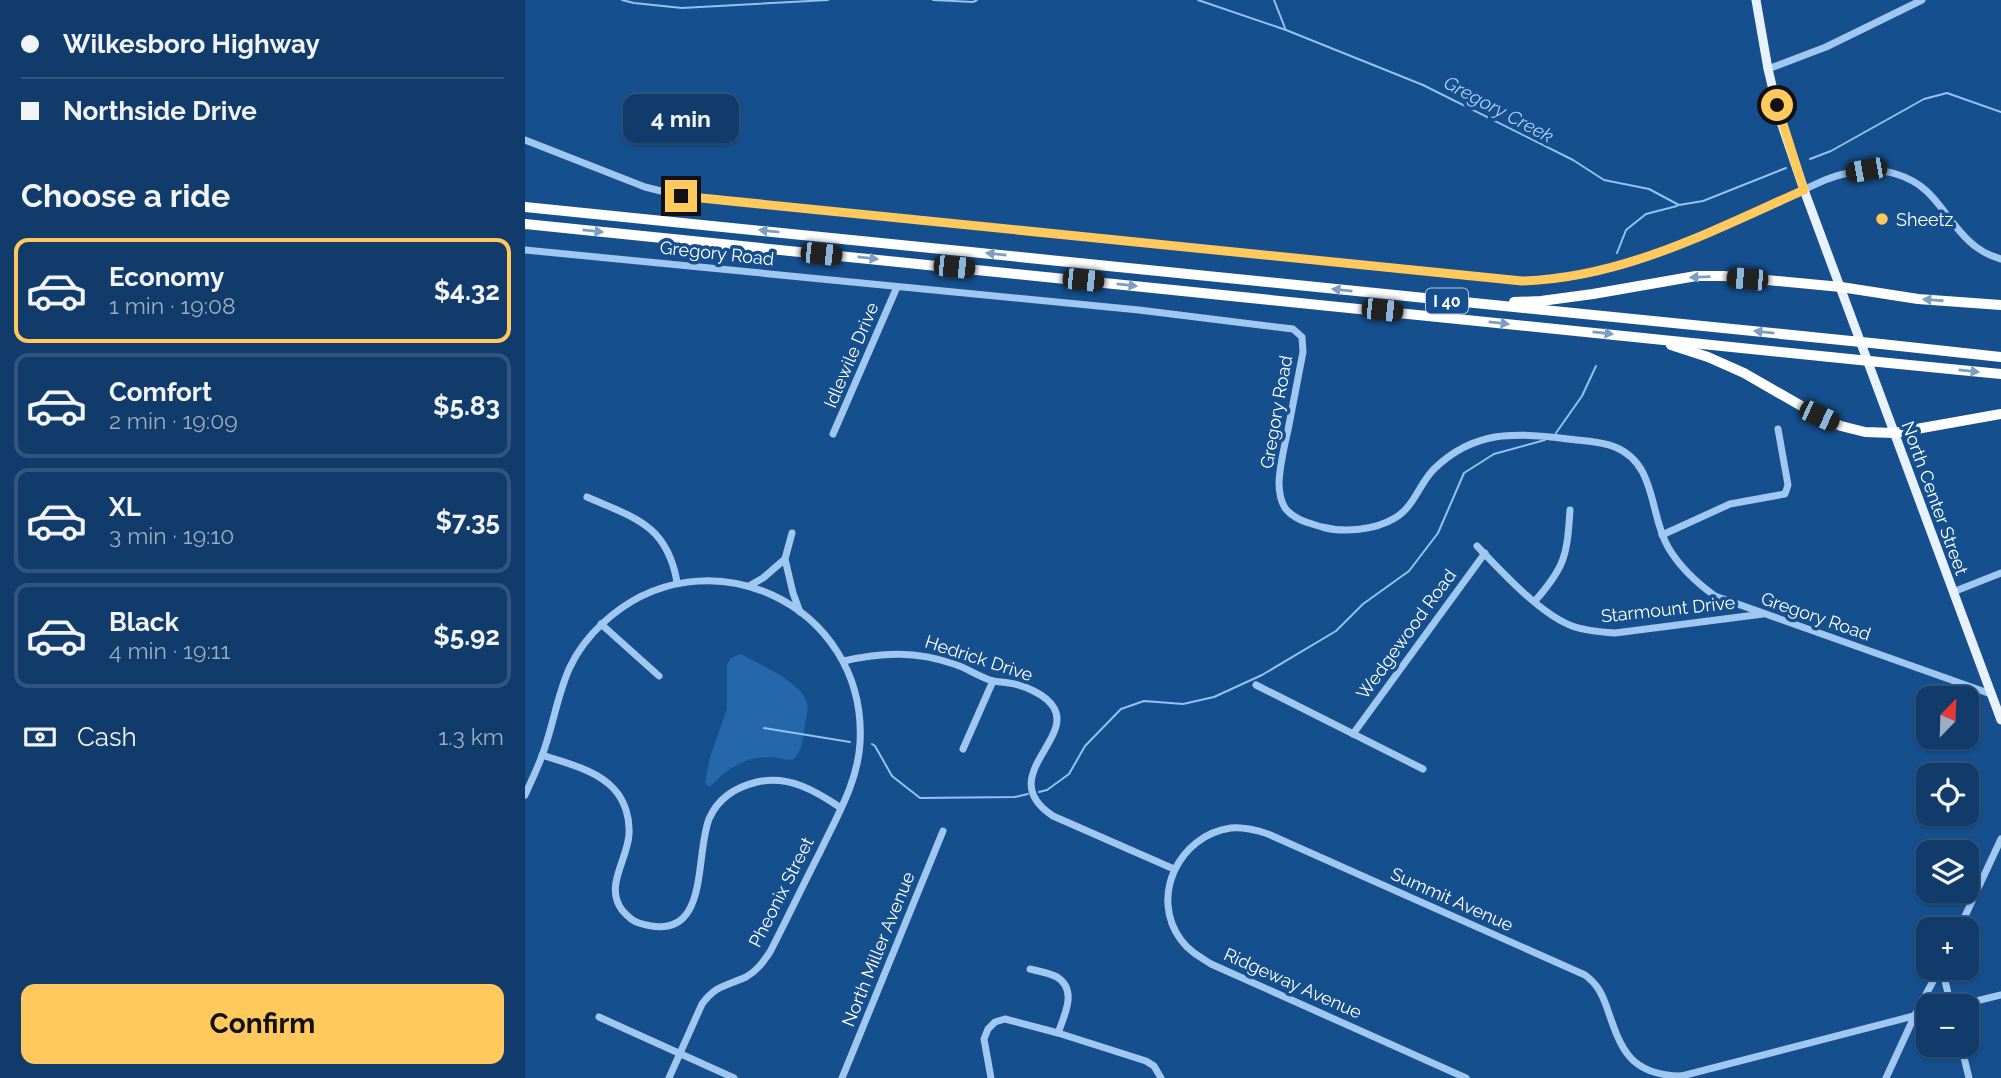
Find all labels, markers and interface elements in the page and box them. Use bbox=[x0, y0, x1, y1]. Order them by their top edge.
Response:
text: Wilkesboro Highway bbox=[63, 29, 320, 59]
water label: Gregory Creek bbox=[1440, 71, 1558, 147]
route start bbox=[1761, 89, 1793, 121]
callout: 4 min bbox=[623, 94, 739, 144]
text: Northside Drive bbox=[63, 96, 257, 126]
text: 4 min bbox=[651, 105, 711, 132]
car bbox=[1844, 156, 1889, 184]
text: Choose a ride bbox=[21, 177, 230, 214]
route end bbox=[665, 180, 697, 212]
place label: Sheetz bbox=[1896, 209, 1953, 230]
marker: Sheetz bbox=[1874, 211, 1890, 227]
one-way arrow bbox=[582, 226, 604, 237]
one-way arrow bbox=[758, 226, 780, 237]
street label: Gregory Road bbox=[659, 237, 775, 269]
car bbox=[800, 241, 843, 267]
one-way arrow bbox=[984, 248, 1006, 259]
one-way arrow bbox=[857, 253, 879, 264]
car bbox=[933, 254, 976, 280]
icon: car bbox=[25, 259, 88, 322]
text: Economy bbox=[109, 262, 224, 292]
car bbox=[1062, 267, 1105, 293]
car bbox=[1726, 267, 1769, 291]
one-way arrow bbox=[1688, 271, 1710, 282]
text: $4.32 bbox=[434, 276, 500, 306]
one-way arrow bbox=[1116, 280, 1138, 291]
one-way arrow bbox=[1331, 284, 1353, 295]
road number: I 40 bbox=[1426, 288, 1468, 314]
text: 1 min · 19:08 bbox=[109, 292, 236, 319]
one-way arrow bbox=[1922, 294, 1944, 305]
car bbox=[1361, 297, 1404, 323]
street label: Idlewile Drive bbox=[819, 299, 883, 411]
one-way arrow bbox=[1489, 317, 1511, 328]
one-way arrow bbox=[1752, 326, 1774, 337]
one-way arrow bbox=[1592, 328, 1614, 339]
street label: Gregory Road bbox=[1256, 354, 1296, 470]
one-way arrow bbox=[1959, 366, 1981, 377]
icon: car bbox=[25, 374, 88, 437]
text: Comfort bbox=[109, 377, 212, 407]
text: $5.83 bbox=[433, 391, 500, 421]
car bbox=[1796, 398, 1843, 434]
text: 2 min · 19:09 bbox=[109, 407, 238, 434]
street label: North Center Street bbox=[1897, 418, 1973, 578]
icon: car bbox=[25, 489, 88, 552]
text: XL bbox=[109, 492, 141, 522]
text: $7.35 bbox=[436, 506, 500, 536]
text: 3 min · 19:10 bbox=[109, 522, 234, 549]
street label: Wedgewood Road bbox=[1352, 565, 1460, 703]
street label: Gregory Road bbox=[1758, 587, 1874, 645]
street label: Starmount Drive bbox=[1600, 591, 1737, 626]
icon: car bbox=[25, 604, 88, 667]
text: Black bbox=[109, 607, 179, 637]
text: $5.92 bbox=[433, 621, 500, 651]
street label: Hedrick Drive bbox=[922, 631, 1036, 685]
text: 4 min · 19:11 bbox=[109, 637, 230, 664]
north arrow bbox=[1916, 686, 1979, 749]
map controls bbox=[1916, 686, 1979, 1057]
icon: cash bbox=[21, 718, 59, 756]
text: Cash bbox=[77, 722, 137, 752]
text: 1.3 km bbox=[438, 723, 504, 750]
button: locate bbox=[1916, 763, 1979, 826]
street label: Pheonix Street bbox=[744, 833, 818, 951]
button: layers bbox=[1916, 840, 1979, 903]
street label: Summit Avenue bbox=[1387, 863, 1517, 936]
street label: North Miller Avenue bbox=[837, 868, 919, 1029]
button: + bbox=[1916, 917, 1979, 980]
street label: Ridgeway Avenue bbox=[1221, 943, 1366, 1023]
button: Confirm bbox=[21, 984, 504, 1064]
button: − bbox=[1916, 994, 1979, 1057]

